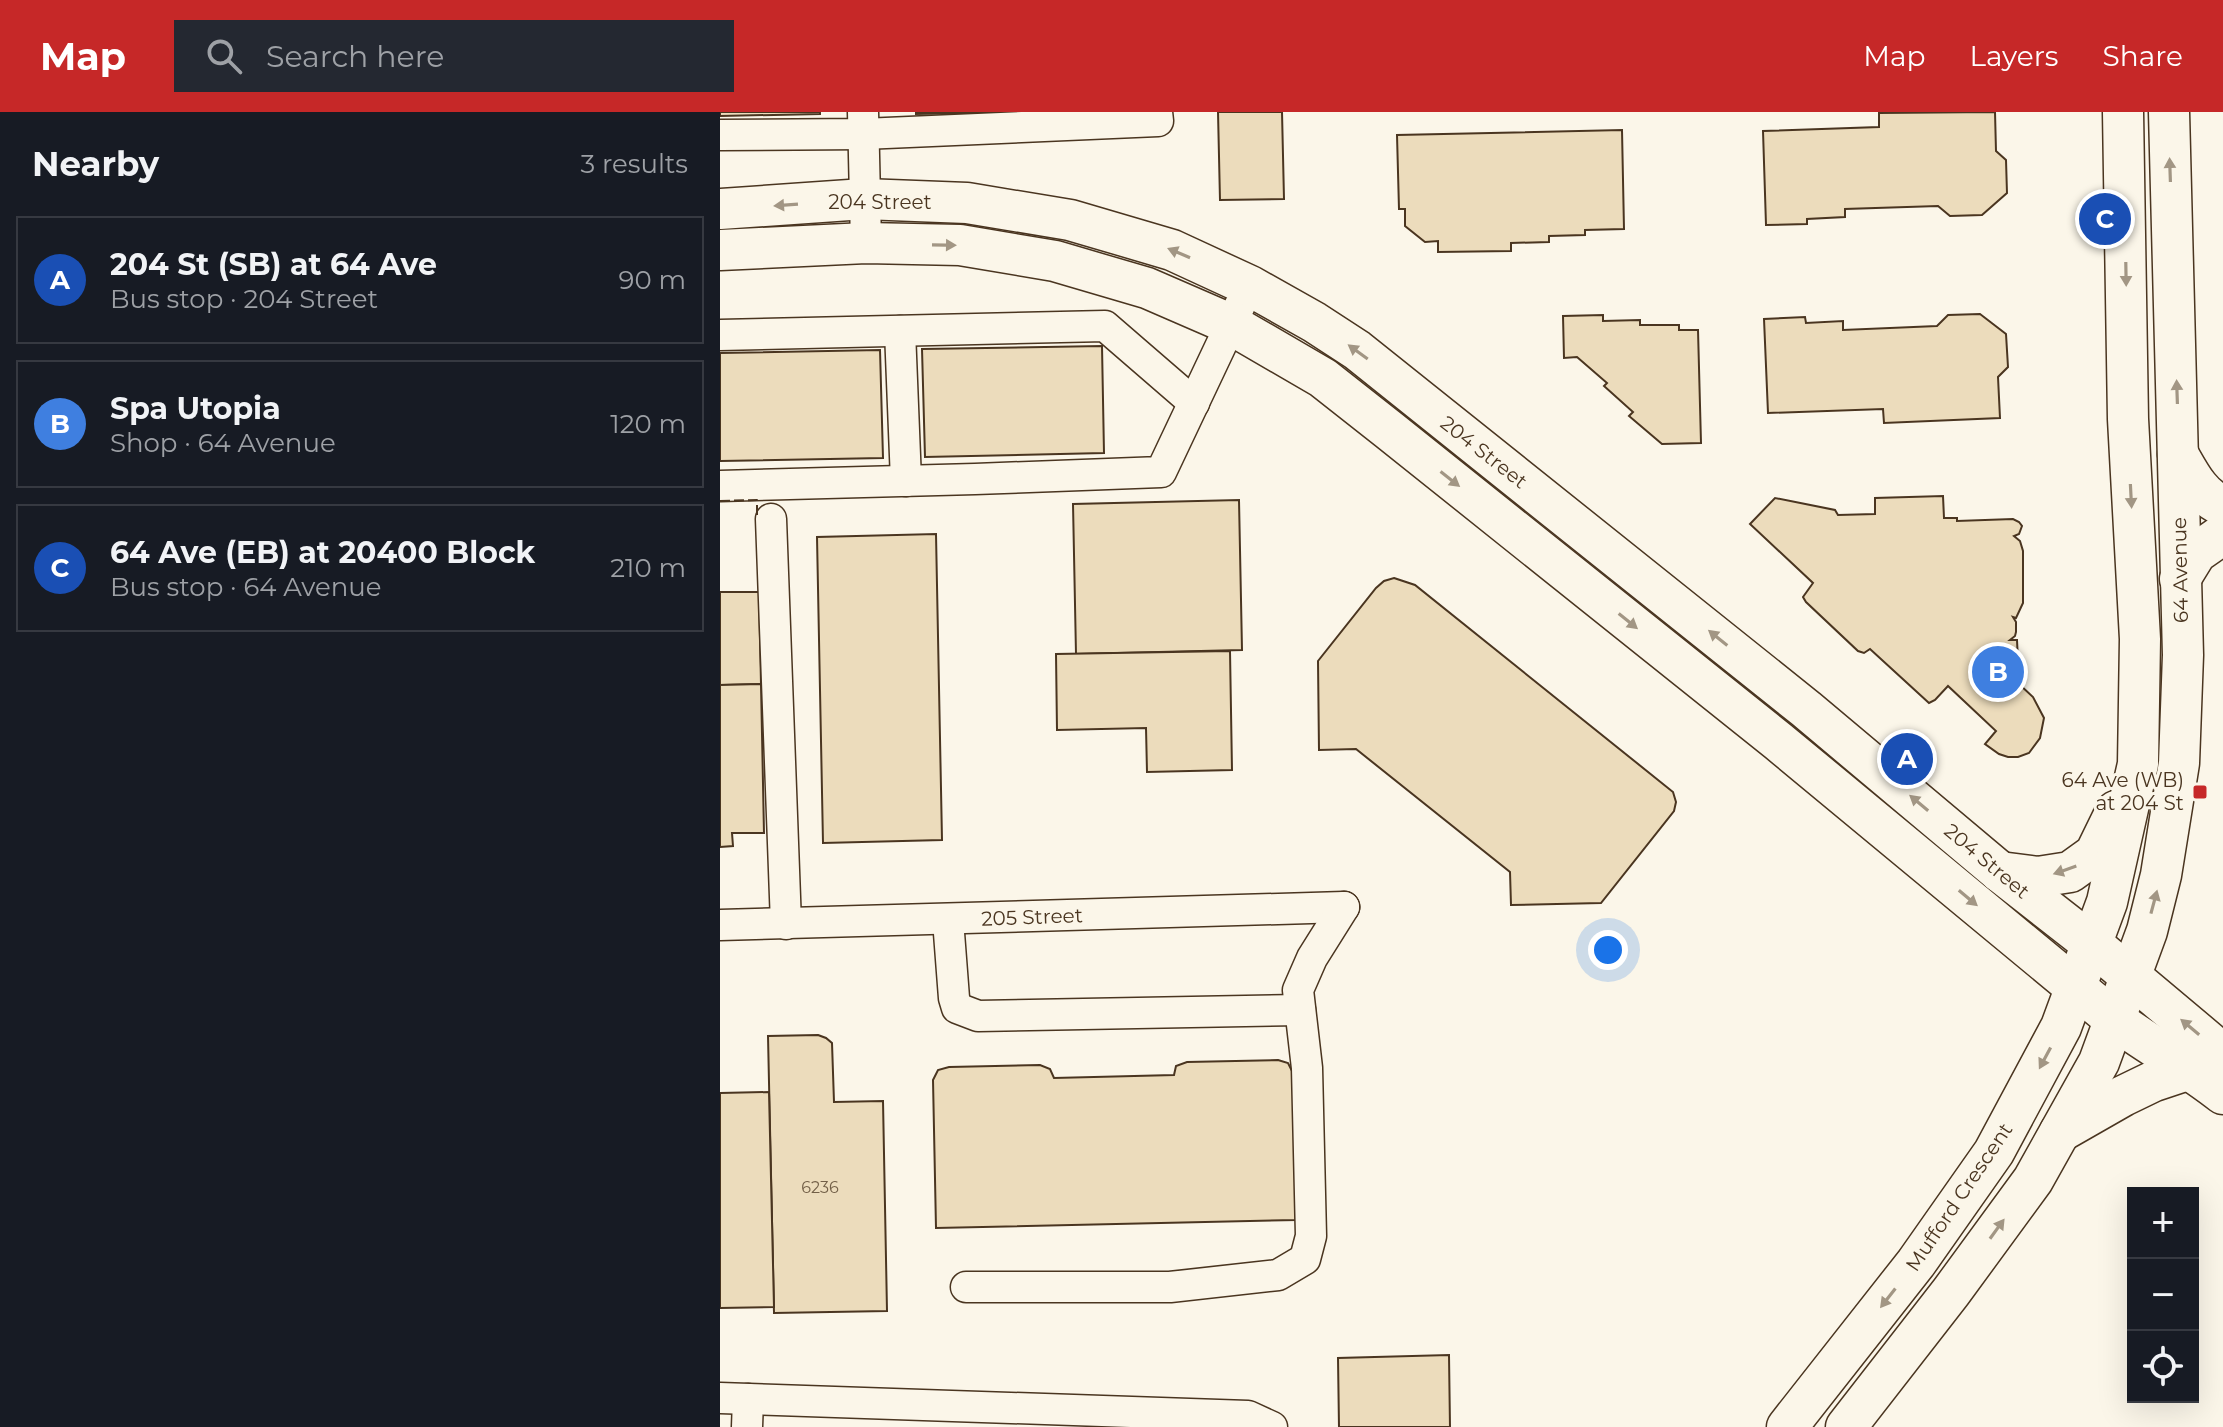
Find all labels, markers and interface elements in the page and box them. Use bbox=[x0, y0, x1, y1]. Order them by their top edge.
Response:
search box bbox=[174, 20, 734, 92]
text: Map bbox=[40, 33, 126, 80]
icon: search bbox=[202, 34, 246, 78]
text: Search here bbox=[266, 38, 444, 75]
text: Map bbox=[1863, 39, 1926, 73]
text: Layers bbox=[1970, 39, 2059, 73]
text: Share bbox=[2103, 39, 2183, 73]
text: Nearby bbox=[32, 143, 159, 185]
text: 3 results bbox=[581, 148, 688, 180]
one-way arrow bbox=[2164, 157, 2176, 182]
pin: C bbox=[2079, 189, 2131, 249]
street label: 204 Street bbox=[828, 190, 932, 214]
one-way arrow bbox=[773, 199, 798, 212]
one-way arrow bbox=[932, 239, 957, 251]
text: 204 St (SB) at 64 Ave bbox=[110, 246, 437, 283]
one-way arrow bbox=[1167, 247, 1191, 260]
one-way arrow bbox=[2119, 262, 2132, 287]
text: A bbox=[50, 264, 70, 296]
text: 90 m bbox=[619, 264, 686, 296]
text: Bus stop · 204 Street bbox=[110, 283, 378, 315]
one-way arrow bbox=[1348, 345, 1369, 360]
one-way arrow bbox=[2170, 379, 2183, 404]
text: Spa Utopia bbox=[110, 390, 281, 427]
text: B bbox=[50, 408, 70, 440]
text: 120 m bbox=[610, 408, 686, 440]
street label: 204 Street bbox=[1436, 411, 1532, 493]
text: Shop · 64 Avenue bbox=[110, 427, 336, 459]
one-way arrow bbox=[1440, 470, 1460, 487]
one-way arrow bbox=[2125, 484, 2138, 509]
street label: 64 Avenue bbox=[2167, 517, 2193, 623]
text: 64 Ave (EB) at 20400 Block bbox=[110, 534, 535, 571]
text: C bbox=[51, 552, 69, 584]
text: 210 m bbox=[610, 552, 686, 584]
text: Bus stop · 64 Avenue bbox=[110, 571, 381, 603]
one-way arrow bbox=[1618, 612, 1638, 629]
one-way arrow bbox=[1708, 630, 1728, 647]
pin: B bbox=[1972, 642, 2024, 702]
pin: A bbox=[1881, 729, 1933, 789]
place label: 64 Ave (WB) at 204 St bbox=[2062, 768, 2184, 815]
marker: 64 Ave (WB) at 204 St bbox=[2191, 783, 2209, 801]
one-way arrow bbox=[1909, 795, 1929, 812]
street label: 204 Street bbox=[1940, 819, 2034, 903]
one-way arrow bbox=[2053, 865, 2077, 877]
one-way arrow bbox=[1958, 889, 1978, 905]
one-way arrow bbox=[2149, 889, 2161, 914]
street label: 205 Street bbox=[981, 903, 1083, 931]
your location bbox=[1588, 930, 1628, 970]
one-way arrow bbox=[2180, 1019, 2200, 1036]
one-way arrow bbox=[2039, 1046, 2052, 1069]
street label: Mufford Crescent bbox=[1900, 1118, 2018, 1276]
house number: 6236 bbox=[801, 1178, 839, 1197]
map controls bbox=[2127, 1187, 2199, 1403]
button: + bbox=[2127, 1187, 2199, 1259]
one-way arrow bbox=[1988, 1219, 2004, 1239]
button: − bbox=[2127, 1259, 2199, 1331]
one-way arrow bbox=[1880, 1288, 1897, 1308]
button: locate bbox=[2127, 1331, 2199, 1403]

